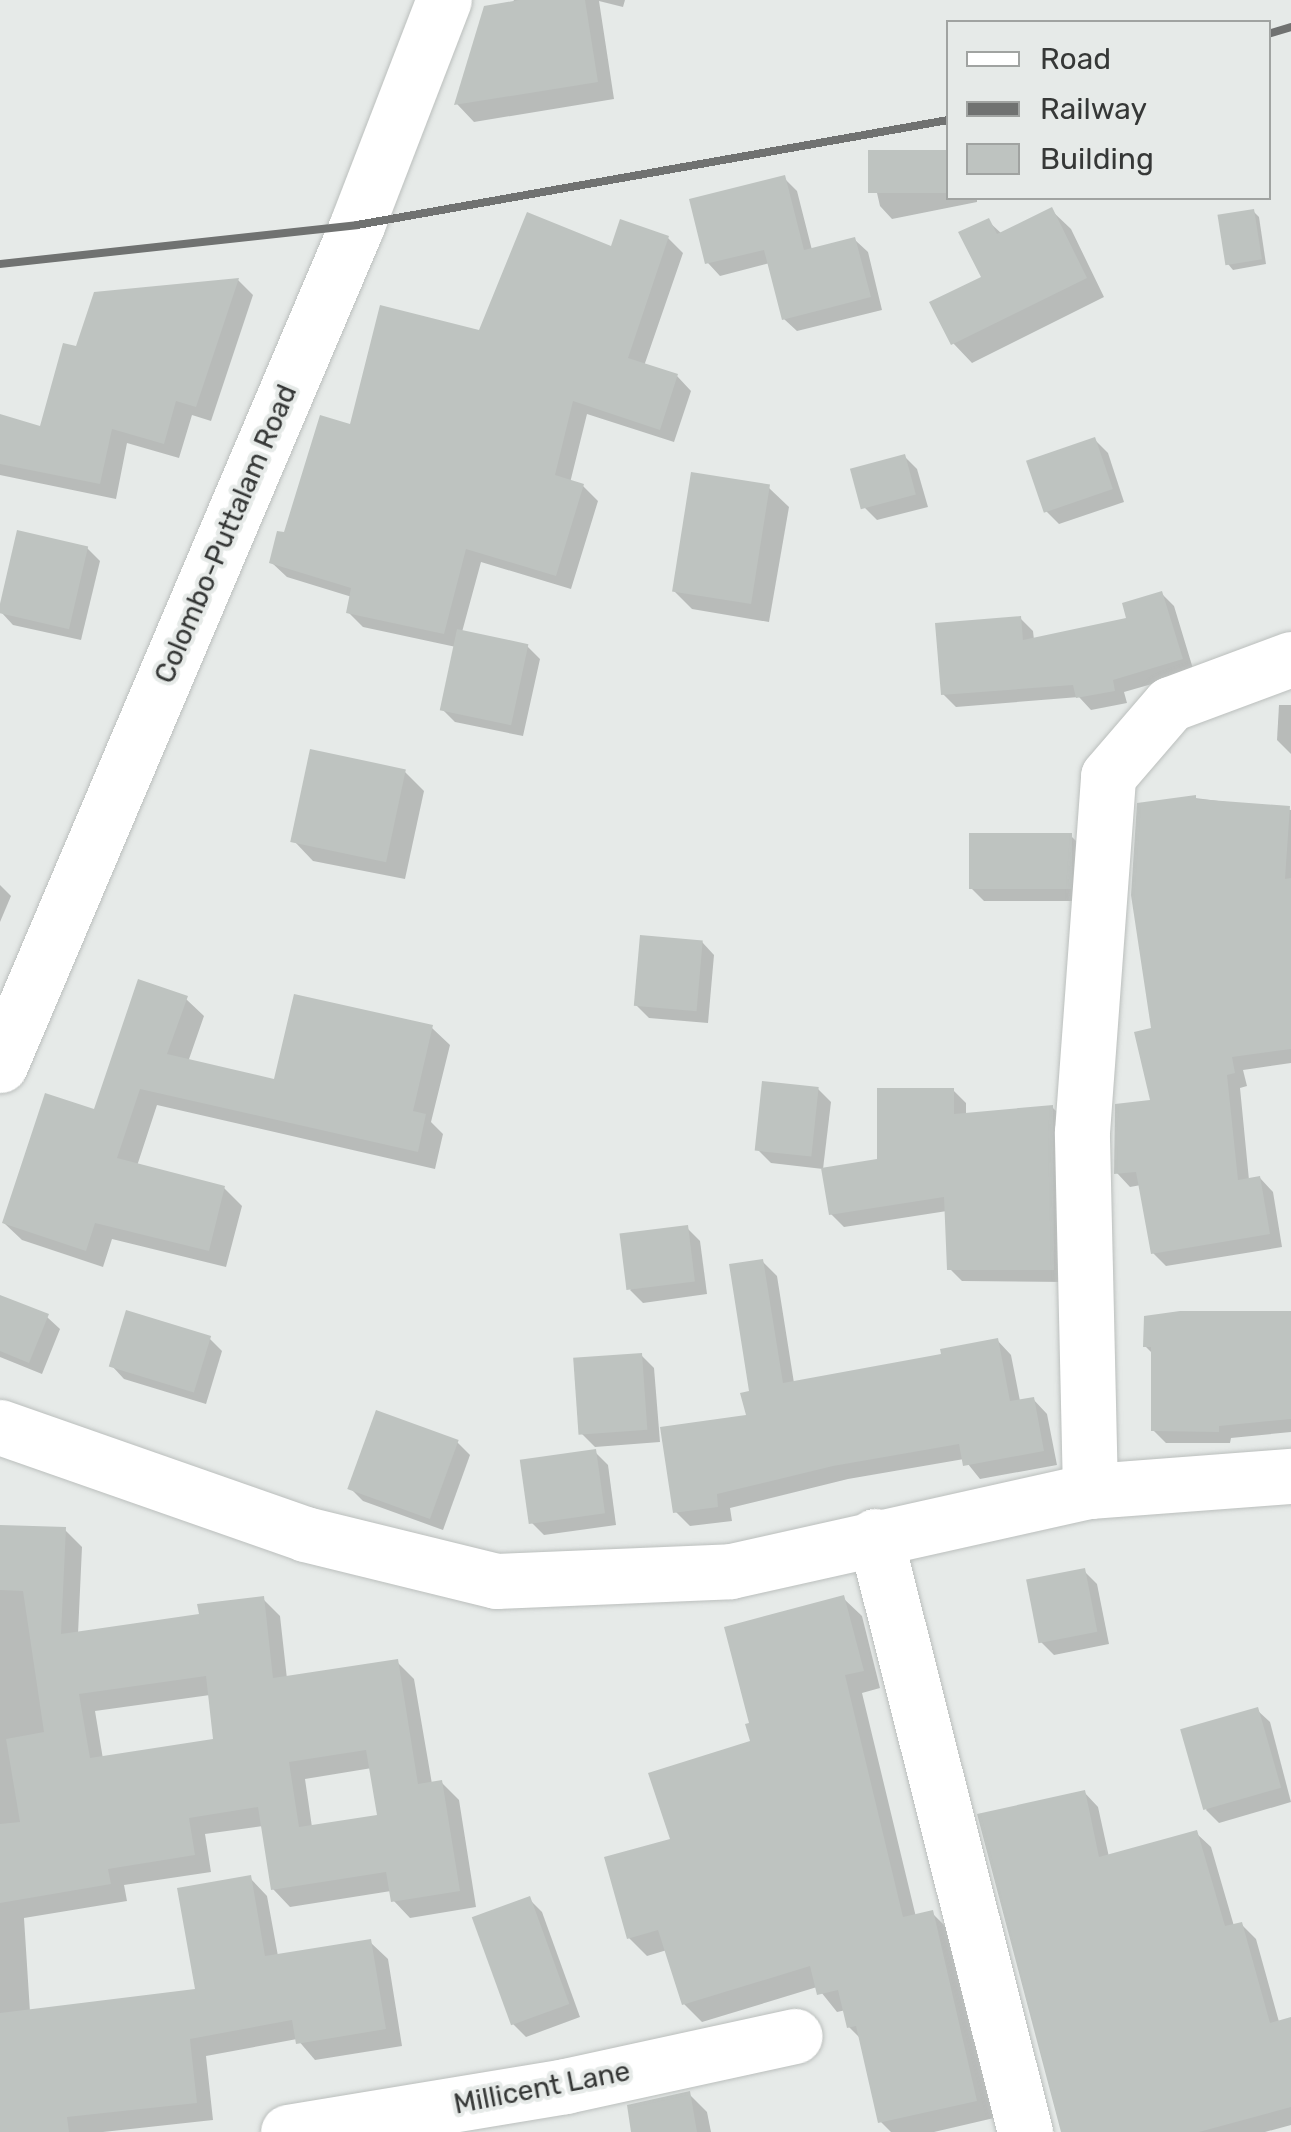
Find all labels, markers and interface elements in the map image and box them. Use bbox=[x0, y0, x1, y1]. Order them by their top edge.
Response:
legend bbox=[946, 20, 1271, 200]
text: Road bbox=[1040, 41, 1111, 77]
text: Railway bbox=[1040, 91, 1147, 127]
text: Building bbox=[1040, 141, 1154, 177]
street label: Colombo-Puttalam Road bbox=[148, 380, 304, 688]
street label: Millicent Lane bbox=[451, 2054, 633, 2122]

